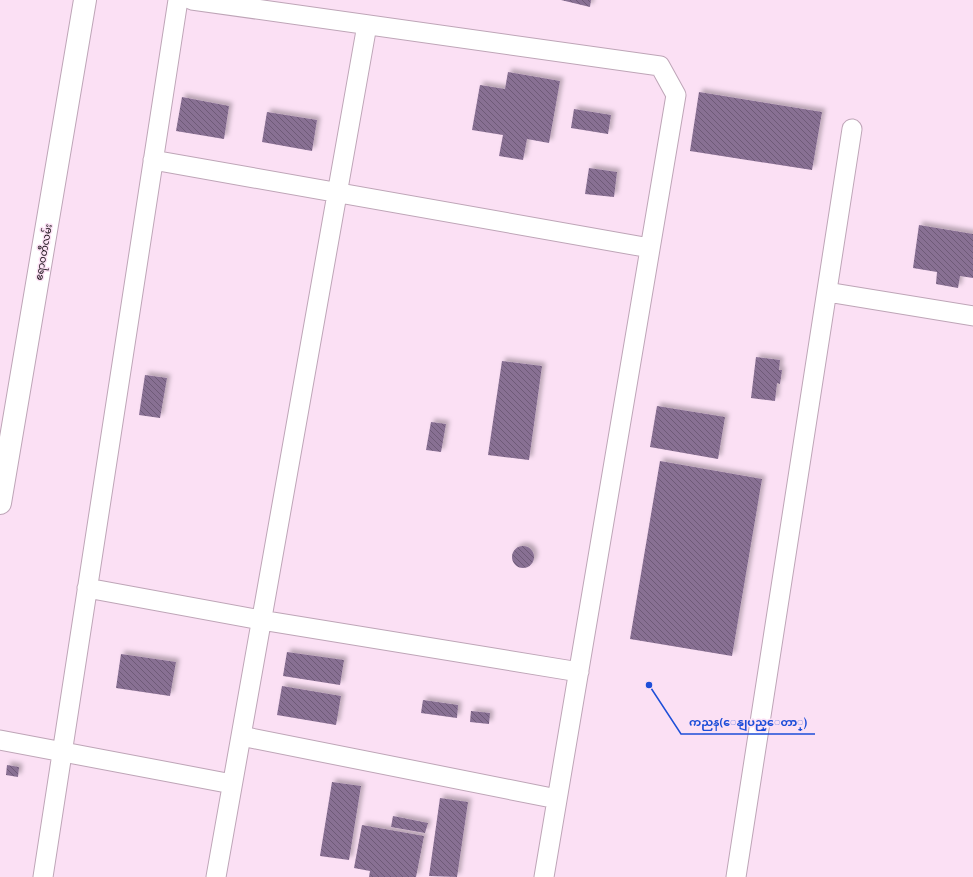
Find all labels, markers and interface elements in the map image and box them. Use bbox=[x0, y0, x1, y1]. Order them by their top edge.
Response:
street label: ဧရာဝတီလမ်း bbox=[31, 223, 57, 282]
callout: ကညန(ေနျပည္ေတာ္) bbox=[681, 711, 815, 734]
text: ကညန(ေနျပည္ေတာ္) bbox=[689, 715, 807, 732]

